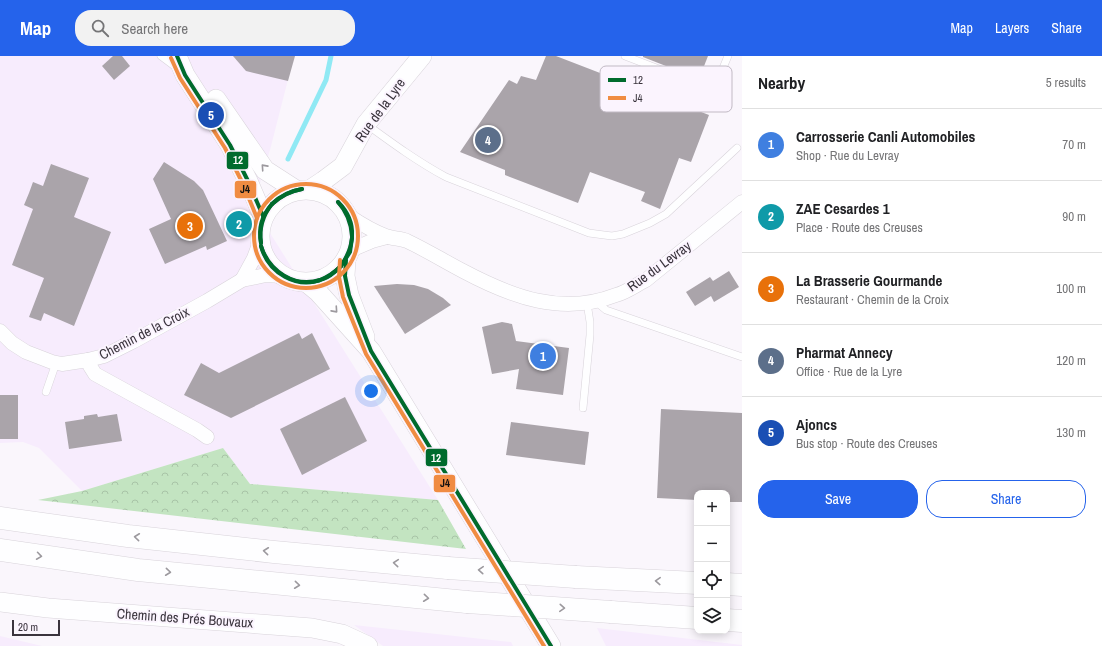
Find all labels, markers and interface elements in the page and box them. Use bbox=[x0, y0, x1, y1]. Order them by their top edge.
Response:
search box bbox=[75, 10, 355, 46]
text: Map bbox=[20, 15, 51, 41]
icon: search bbox=[89, 17, 111, 39]
text: Search here bbox=[121, 18, 188, 39]
text: Map bbox=[951, 19, 973, 37]
text: Layers bbox=[995, 19, 1029, 37]
text: Share bbox=[1051, 19, 1082, 37]
legend bbox=[600, 66, 732, 112]
text: Nearby bbox=[758, 71, 805, 94]
text: 12 bbox=[633, 73, 643, 87]
text: 5 results bbox=[1046, 74, 1086, 91]
street label: Rue de la Lyre bbox=[351, 75, 409, 145]
text: J4 bbox=[633, 91, 643, 105]
pin: 5 bbox=[198, 100, 224, 130]
pin: 4 bbox=[475, 125, 501, 155]
text: Carrosserie Canli Automobiles bbox=[796, 126, 975, 147]
text: 1 bbox=[768, 136, 774, 153]
text: 70 m bbox=[1062, 136, 1086, 153]
text: Shop · Rue du Levray bbox=[796, 147, 899, 164]
line badge: 12 bbox=[226, 151, 249, 170]
text: 12 bbox=[233, 153, 243, 167]
one-way arrow bbox=[261, 164, 269, 172]
line badge: J4 bbox=[234, 180, 257, 199]
text: J4 bbox=[240, 182, 250, 196]
text: ZAE Cesardes 1 bbox=[796, 198, 890, 219]
text: 2 bbox=[768, 208, 774, 225]
text: 90 m bbox=[1062, 208, 1086, 225]
pin: 2 bbox=[226, 209, 252, 239]
pin: 3 bbox=[177, 211, 203, 241]
text: Place · Route des Creuses bbox=[796, 219, 923, 236]
street label: Rue du Levray bbox=[624, 237, 695, 295]
text: La Brasserie Gourmande bbox=[796, 270, 942, 291]
text: 3 bbox=[768, 280, 774, 297]
text: 100 m bbox=[1056, 280, 1086, 297]
text: Restaurant · Chemin de la Croix bbox=[796, 291, 949, 308]
street label: Chemin de la Croix bbox=[96, 302, 192, 363]
one-way arrow bbox=[330, 305, 337, 313]
pin: 1 bbox=[530, 341, 556, 371]
text: Pharmat Annecy bbox=[796, 342, 893, 363]
text: 4 bbox=[768, 352, 774, 369]
text: 120 m bbox=[1056, 352, 1086, 369]
text: Office · Rue de la Lyre bbox=[796, 363, 902, 380]
your location bbox=[361, 381, 381, 401]
text: Ajoncs bbox=[796, 414, 837, 435]
text: 5 bbox=[768, 424, 774, 441]
text: 130 m bbox=[1056, 424, 1086, 441]
text: Bus stop · Route des Creuses bbox=[796, 435, 938, 452]
line badge: 12 bbox=[425, 448, 448, 467]
text: 12 bbox=[431, 451, 441, 465]
line badge: J4 bbox=[433, 474, 456, 493]
text: J4 bbox=[440, 476, 450, 490]
button: Save bbox=[758, 480, 918, 518]
button: Share bbox=[926, 480, 1086, 518]
map controls bbox=[694, 490, 730, 634]
button: + bbox=[694, 490, 730, 526]
button: − bbox=[694, 526, 730, 562]
one-way arrow bbox=[134, 533, 140, 542]
one-way arrow bbox=[263, 547, 269, 556]
one-way arrow bbox=[36, 551, 42, 560]
one-way arrow bbox=[393, 559, 399, 568]
button: locate bbox=[694, 562, 730, 598]
one-way arrow bbox=[478, 566, 484, 575]
one-way arrow bbox=[164, 568, 171, 577]
one-way arrow bbox=[655, 576, 661, 585]
one-way arrow bbox=[294, 581, 300, 590]
one-way arrow bbox=[423, 593, 429, 602]
button: layers bbox=[694, 598, 730, 634]
street label: Chemin des Prés Bouvaux bbox=[116, 604, 254, 632]
one-way arrow bbox=[559, 604, 565, 613]
scale bar bbox=[12, 618, 60, 637]
text: 20 m bbox=[18, 620, 38, 634]

